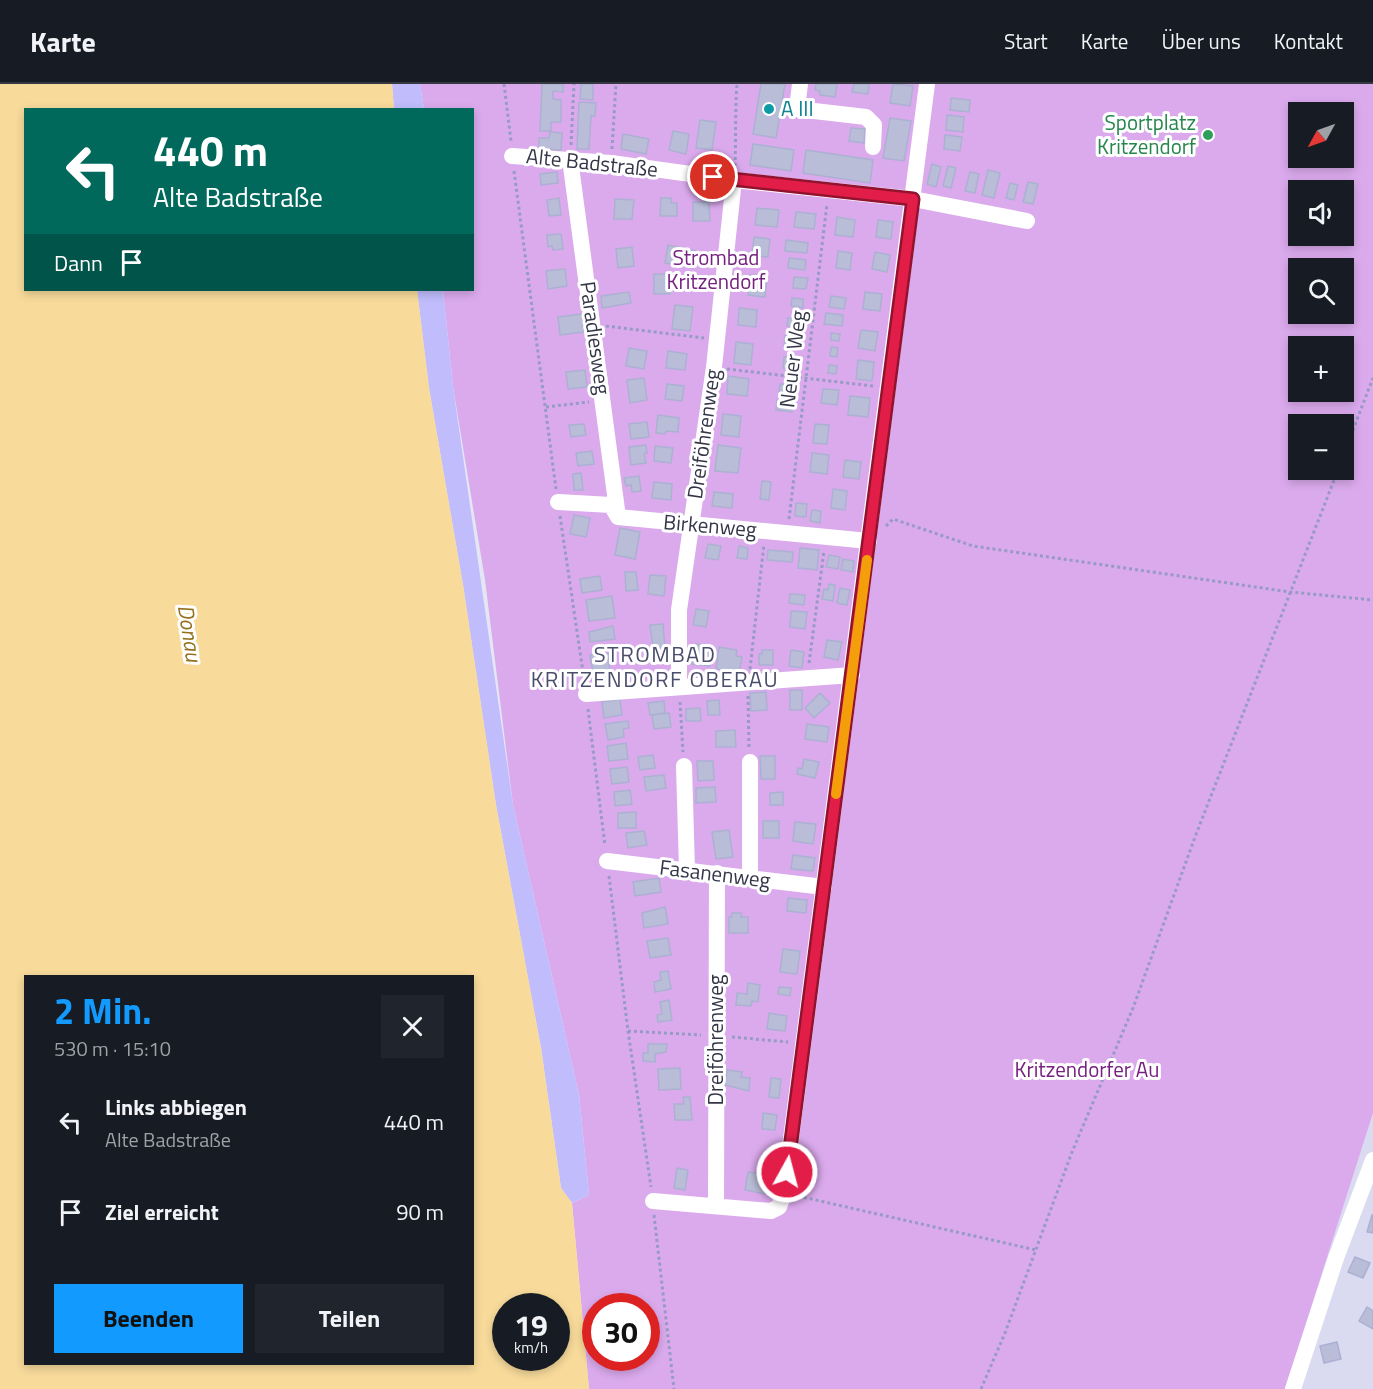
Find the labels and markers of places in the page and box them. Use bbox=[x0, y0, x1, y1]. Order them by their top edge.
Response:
place label: A III bbox=[781, 92, 814, 124]
marker: A III bbox=[762, 102, 776, 116]
place label: Sportplatz Kritzendorf bbox=[1097, 106, 1196, 162]
marker: Sportplatz Kritzendorf bbox=[1201, 128, 1215, 142]
pin bbox=[687, 151, 738, 202]

